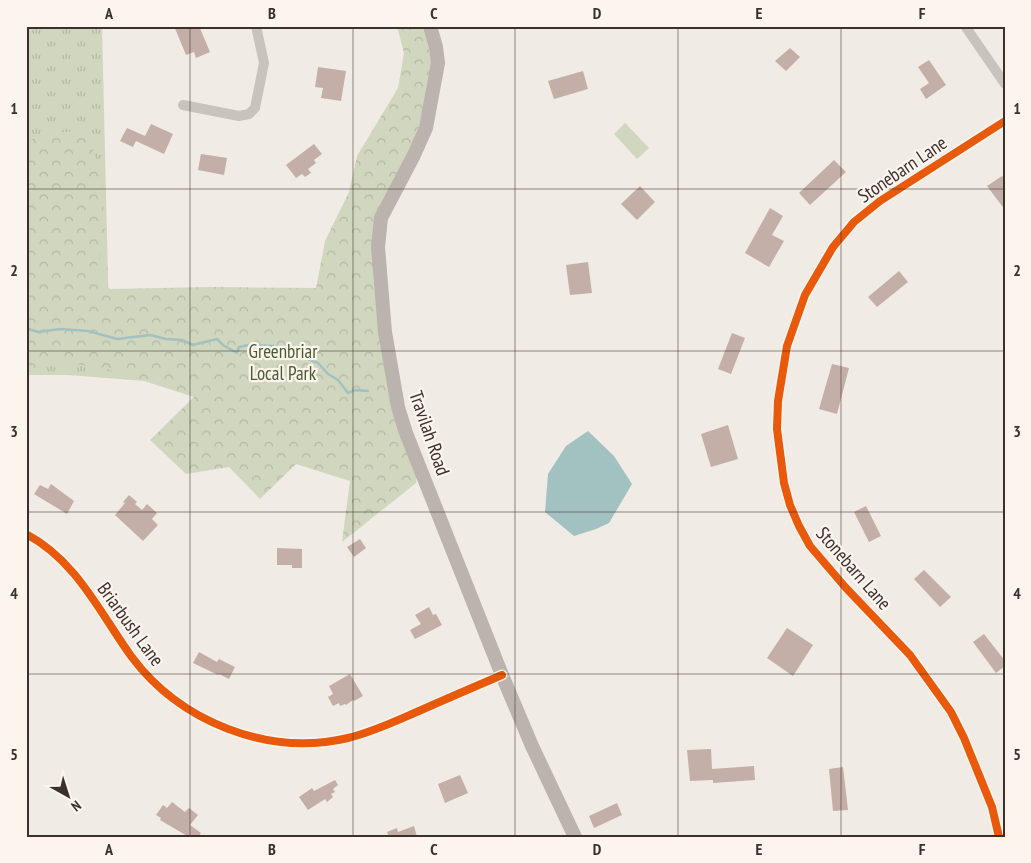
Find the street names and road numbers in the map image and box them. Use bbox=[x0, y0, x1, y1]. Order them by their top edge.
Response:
street label: Stonebarn Lane bbox=[853, 130, 951, 208]
street label: Travilah Road bbox=[404, 387, 456, 479]
street label: Stonebarn Lane bbox=[811, 521, 897, 615]
street label: Briarbush Lane bbox=[93, 577, 170, 671]

